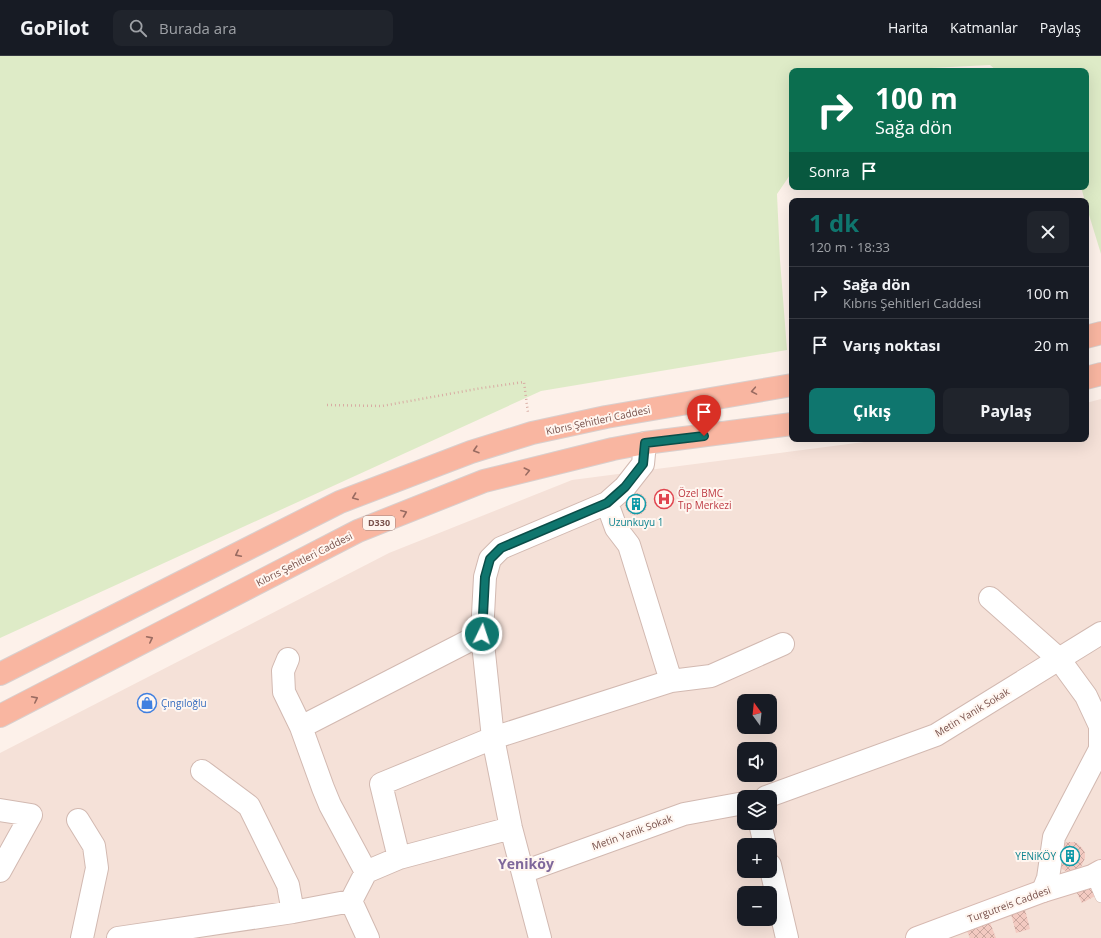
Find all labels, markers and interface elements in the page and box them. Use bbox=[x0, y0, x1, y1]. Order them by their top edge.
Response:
search box bbox=[113, 10, 393, 46]
text: GoPilot bbox=[20, 15, 89, 41]
icon: search bbox=[127, 17, 149, 39]
text: Burada ara bbox=[159, 18, 237, 38]
text: Harita bbox=[888, 18, 928, 37]
text: Katmanlar bbox=[950, 18, 1018, 37]
text: Paylaş bbox=[1040, 18, 1081, 37]
text: 100 m bbox=[875, 79, 958, 117]
icon: right bbox=[809, 84, 861, 136]
text: Sağa dön bbox=[875, 115, 952, 139]
icon: arrive bbox=[858, 160, 880, 182]
text: Sonra bbox=[809, 161, 850, 181]
text: 1 dk bbox=[809, 206, 859, 239]
button: close bbox=[1027, 211, 1069, 253]
text: 120 m · 18:33 bbox=[809, 238, 890, 256]
text: Sağa dön bbox=[843, 274, 910, 294]
icon: right bbox=[809, 282, 831, 304]
text: 100 m bbox=[1025, 283, 1069, 303]
text: Kıbrıs Şehitleri Caddesi bbox=[843, 294, 981, 312]
icon: arrive bbox=[809, 334, 831, 356]
text: Varış noktası bbox=[843, 335, 941, 355]
text: 20 m bbox=[1034, 335, 1069, 355]
one-way arrow bbox=[750, 386, 757, 395]
button: Çıkış bbox=[809, 388, 935, 434]
button: Paylaş bbox=[943, 388, 1069, 434]
pin bbox=[687, 395, 721, 436]
icon: arrive bbox=[693, 401, 715, 423]
street label: Kıbrıs Şehitleri Caddesi bbox=[545, 402, 651, 438]
one-way arrow bbox=[473, 446, 480, 454]
one-way arrow bbox=[524, 467, 530, 475]
place label: Özel BMC Tıp Merkezi bbox=[678, 486, 732, 512]
hospital icon: Özel BMC Tıp Merkezi bbox=[653, 488, 675, 510]
one-way arrow bbox=[351, 492, 358, 500]
building icon: Uzunkuyu 1 bbox=[625, 493, 647, 515]
one-way arrow bbox=[401, 509, 408, 517]
place label: Uzunkuyu 1 bbox=[608, 515, 664, 529]
road number: D330 bbox=[363, 516, 395, 530]
street label: Kıbrıs Şehitleri Caddesi bbox=[253, 529, 355, 589]
one-way arrow bbox=[235, 549, 242, 557]
position arrow bbox=[461, 613, 503, 655]
one-way arrow bbox=[146, 636, 153, 644]
street label: Metin Yanik Sokak bbox=[932, 684, 1013, 740]
shop icon: Çıngıloğlu bbox=[136, 692, 158, 714]
north arrow bbox=[737, 694, 777, 734]
map controls bbox=[737, 694, 777, 926]
one-way arrow bbox=[30, 696, 38, 703]
place label: Çıngıloğlu bbox=[161, 696, 207, 710]
button: sound bbox=[737, 742, 777, 782]
button: layers bbox=[737, 790, 777, 830]
street label: Metin Yanik Sokak bbox=[590, 811, 675, 853]
button: + bbox=[737, 838, 777, 878]
building icon: YENiKÖY bbox=[1059, 845, 1081, 867]
place label: YENiKÖY bbox=[1015, 849, 1056, 863]
district label: Yeniköy bbox=[498, 854, 554, 873]
street label: Turgutreis Caddesi bbox=[966, 882, 1052, 926]
button: − bbox=[737, 886, 777, 926]

